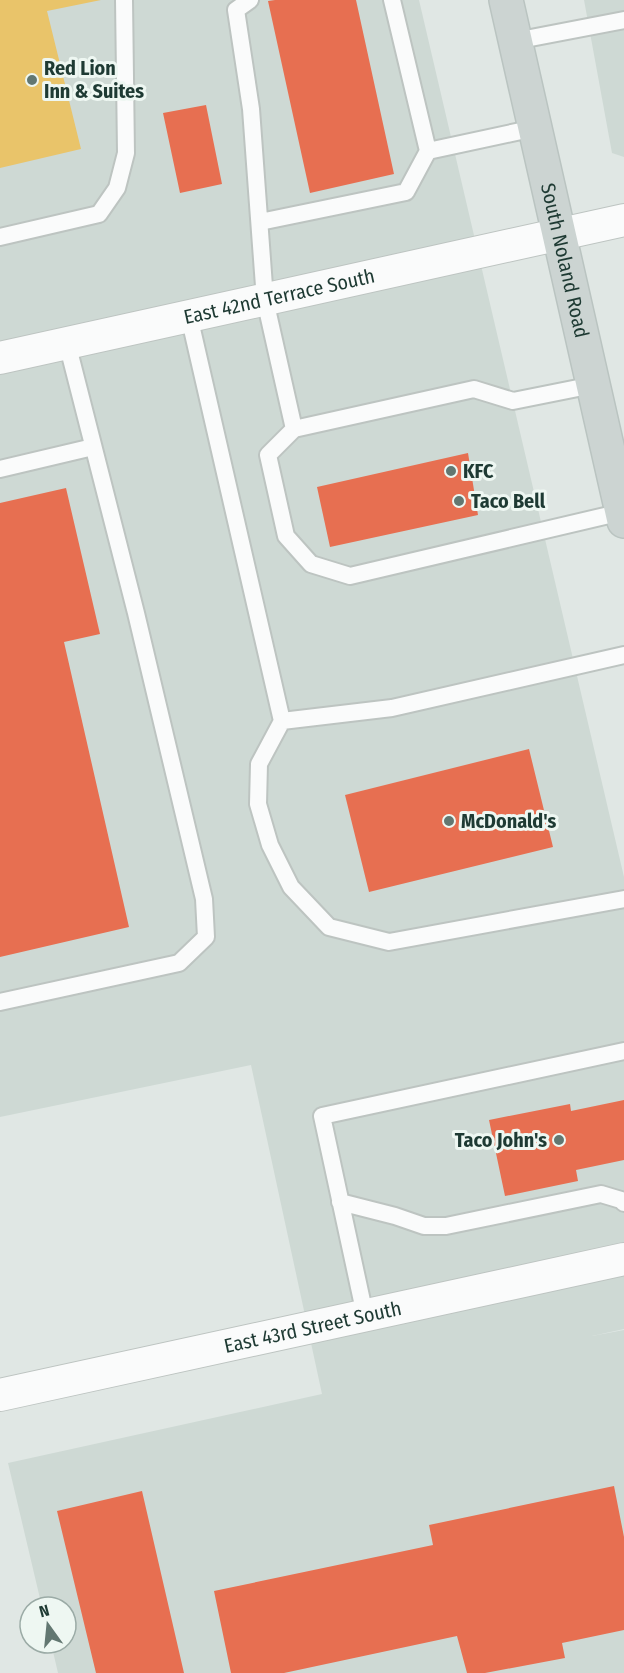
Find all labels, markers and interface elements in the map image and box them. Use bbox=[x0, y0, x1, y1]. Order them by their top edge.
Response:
place label: Red Lion Inn & Suites bbox=[44, 56, 144, 103]
marker: Red Lion Inn & Suites bbox=[25, 73, 39, 87]
street label: South Noland Road bbox=[536, 181, 594, 340]
street label: East 42nd Terrace South bbox=[182, 263, 377, 329]
place label: KFC bbox=[463, 459, 494, 483]
marker: KFC bbox=[444, 464, 458, 478]
place label: Taco Bell bbox=[471, 489, 546, 513]
marker: Taco Bell bbox=[452, 494, 466, 508]
place label: McDonald's bbox=[461, 809, 556, 833]
marker: McDonald's bbox=[442, 814, 456, 828]
place label: Taco John's bbox=[455, 1128, 547, 1152]
marker: Taco John's bbox=[552, 1133, 566, 1147]
street label: East 43rd Street South bbox=[222, 1296, 404, 1358]
north arrow bbox=[18, 1595, 78, 1655]
text: N bbox=[37, 1601, 51, 1621]

